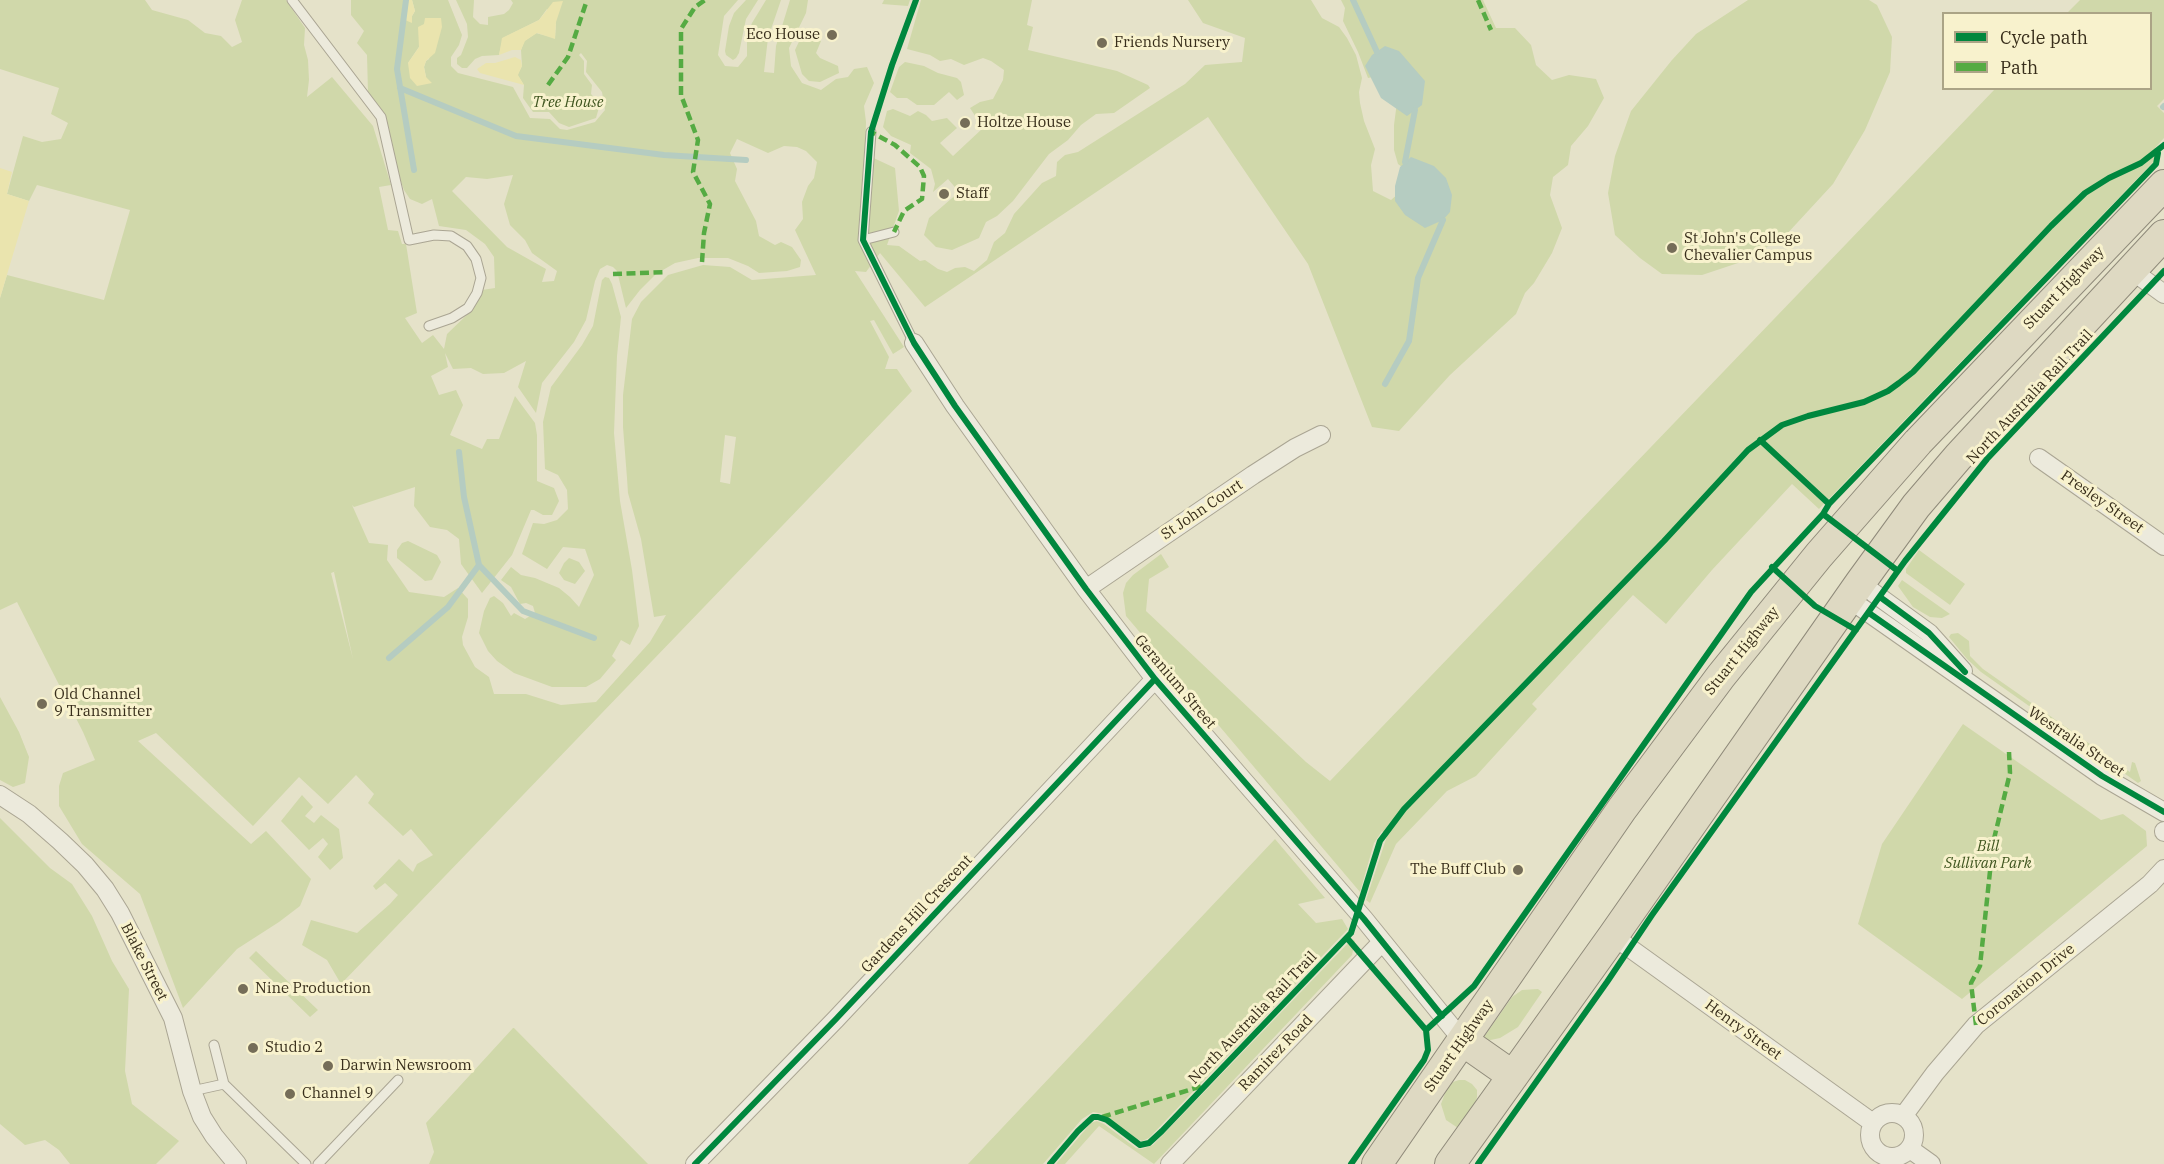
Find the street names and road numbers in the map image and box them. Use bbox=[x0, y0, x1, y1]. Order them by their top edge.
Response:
street label: Stuart Highway bbox=[2020, 243, 2108, 333]
street label: North Australia Rail Trail bbox=[1963, 326, 2097, 468]
street label: Presley Street bbox=[2057, 467, 2147, 537]
street label: St John Court bbox=[1158, 476, 1246, 544]
street label: Stuart Highway bbox=[1701, 603, 1783, 699]
street label: Geranium Street bbox=[1130, 631, 1220, 733]
street label: Westralia Street bbox=[2024, 703, 2128, 781]
street label: Gardens Hill Crescent bbox=[858, 851, 976, 977]
street label: Blake Street bbox=[117, 920, 171, 1004]
street label: Coronation Drive bbox=[1974, 940, 2078, 1030]
street label: North Australia Rail Trail bbox=[1185, 948, 1321, 1088]
street label: Stuart Highway bbox=[1420, 996, 1498, 1096]
street label: Henry Street bbox=[1701, 996, 1785, 1064]
street label: Ramirez Road bbox=[1235, 1011, 1317, 1095]

